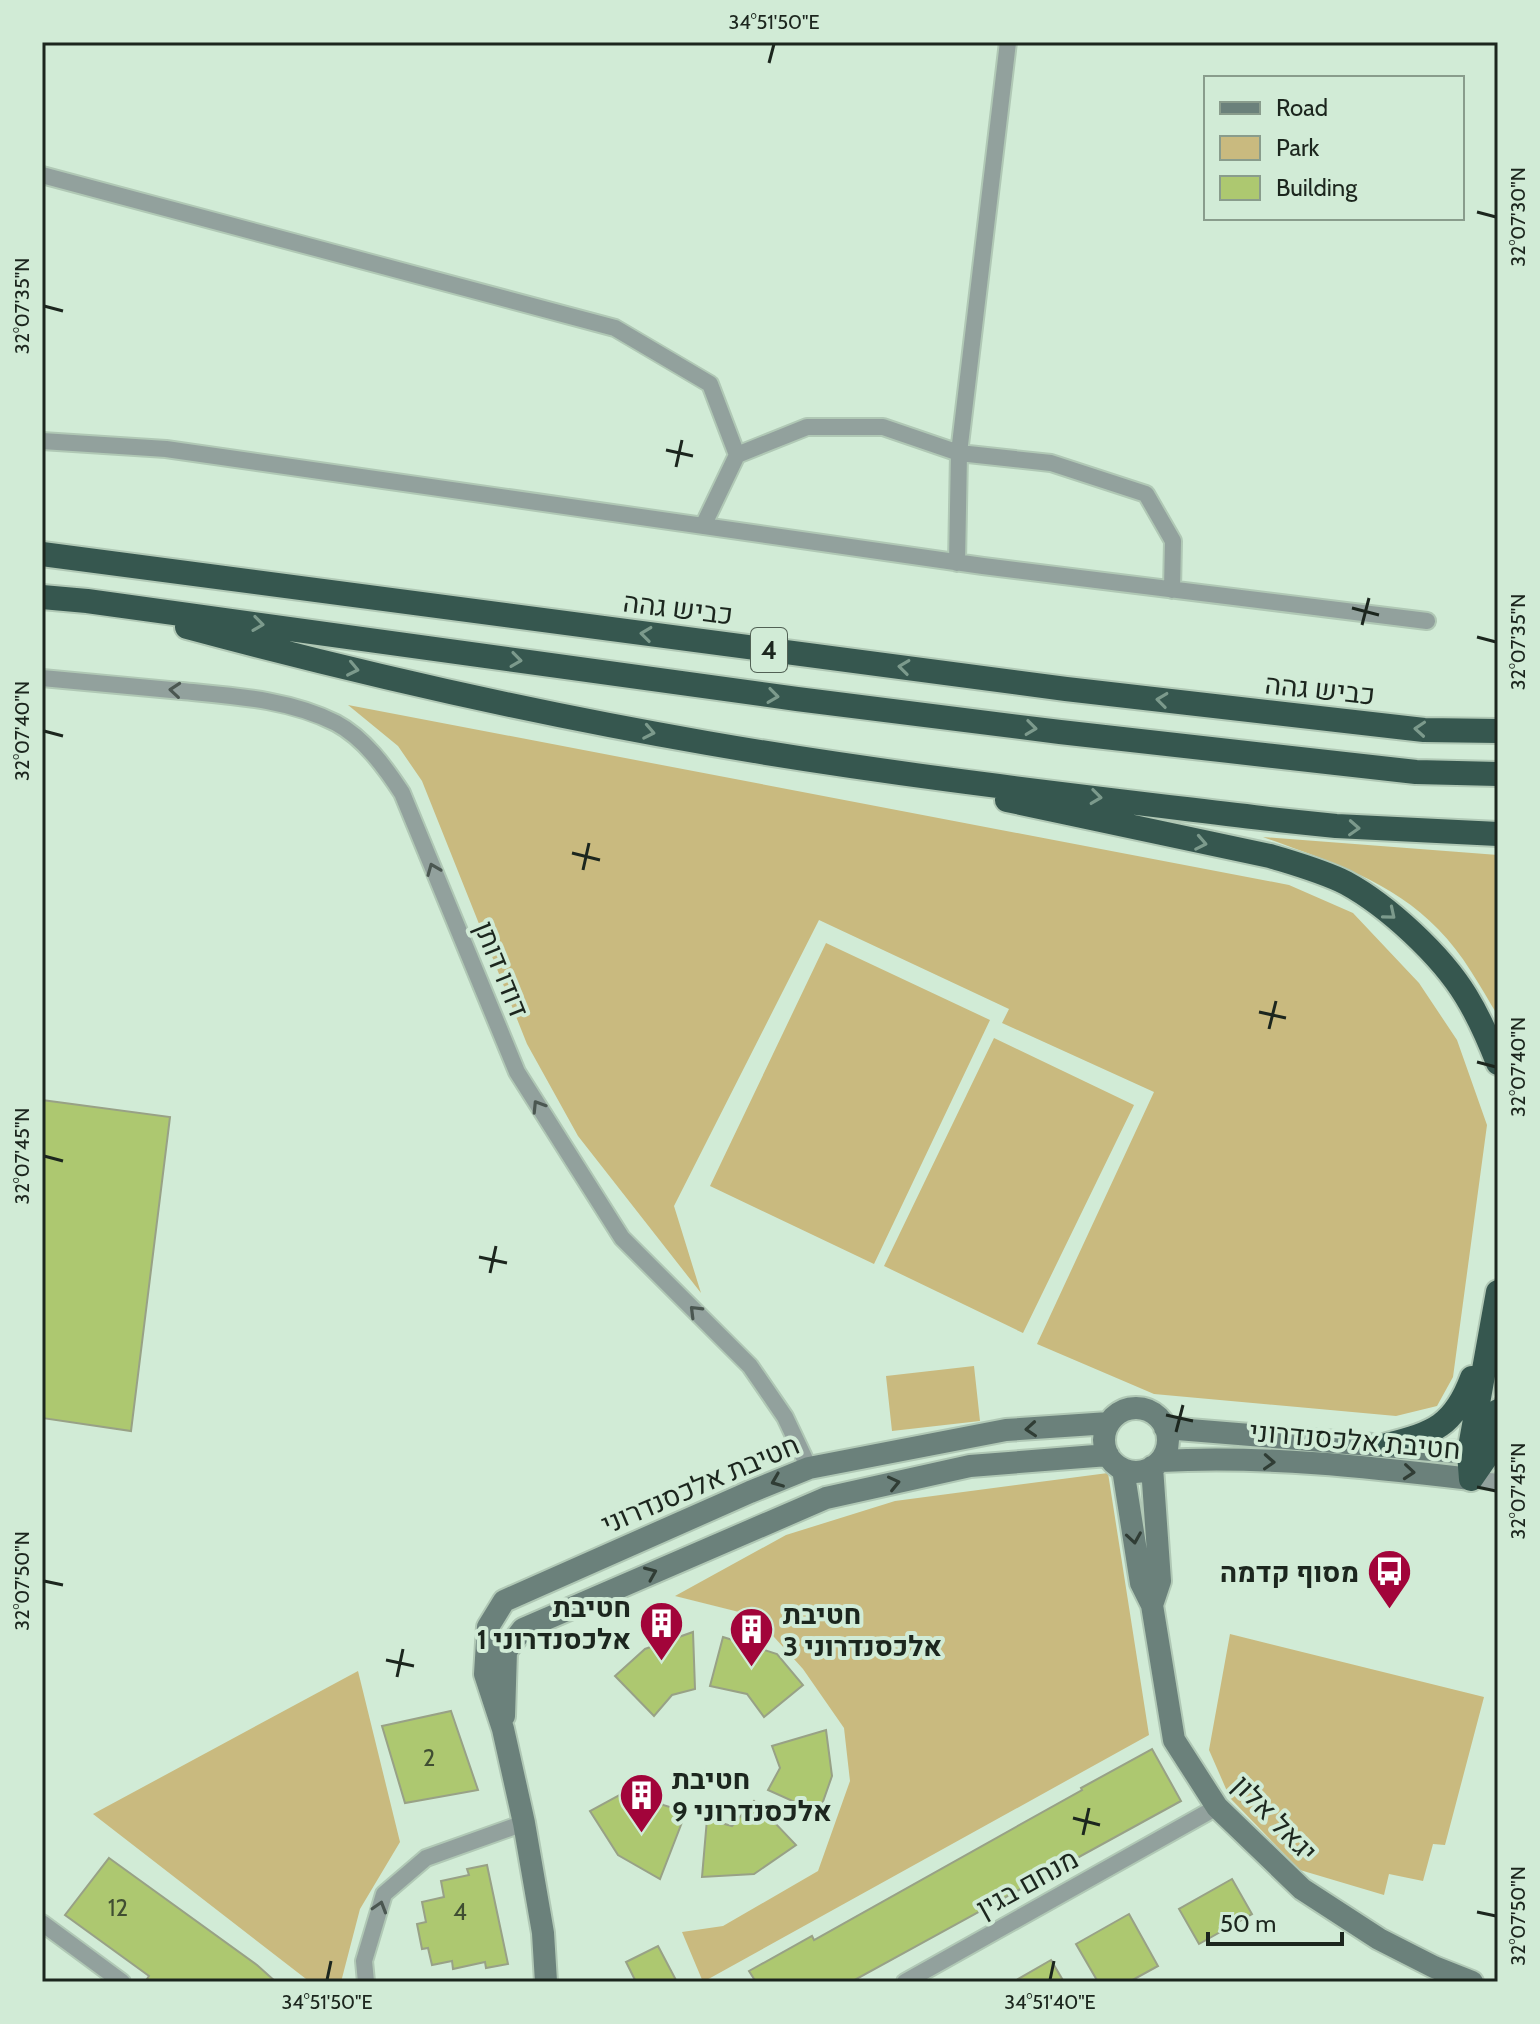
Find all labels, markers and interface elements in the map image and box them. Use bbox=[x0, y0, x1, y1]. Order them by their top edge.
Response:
text: 34°51'50"E bbox=[728, 10, 820, 34]
legend bbox=[1204, 76, 1464, 220]
text: Road bbox=[1276, 93, 1328, 122]
text: Park bbox=[1276, 133, 1319, 162]
text: 32°07'30"N bbox=[1506, 167, 1530, 267]
text: Building bbox=[1276, 173, 1358, 202]
text: 32°07'35"N bbox=[10, 258, 34, 354]
street label: כביש גהה bbox=[621, 584, 735, 632]
text: 32°07'35"N bbox=[1506, 594, 1530, 690]
one-way arrow bbox=[251, 615, 265, 632]
one-way arrow bbox=[639, 626, 653, 643]
road number: 4 bbox=[751, 628, 787, 672]
one-way arrow bbox=[509, 651, 523, 668]
one-way arrow bbox=[897, 659, 910, 676]
one-way arrow bbox=[345, 660, 359, 677]
street label: כביש גהה bbox=[1263, 666, 1377, 712]
text: 32°07'40"N bbox=[10, 681, 34, 781]
one-way arrow bbox=[168, 682, 181, 699]
one-way arrow bbox=[766, 687, 780, 704]
one-way arrow bbox=[1155, 692, 1168, 709]
one-way arrow bbox=[1025, 720, 1038, 737]
one-way arrow bbox=[1413, 721, 1426, 738]
one-way arrow bbox=[642, 722, 656, 739]
one-way arrow bbox=[1089, 788, 1103, 805]
one-way arrow bbox=[1348, 819, 1361, 836]
one-way arrow bbox=[1195, 833, 1208, 850]
one-way arrow bbox=[426, 863, 443, 877]
one-way arrow bbox=[1380, 904, 1395, 919]
street label: דודו דותן bbox=[467, 916, 537, 1022]
text: 32°07'40"N bbox=[1506, 1017, 1530, 1117]
one-way arrow bbox=[533, 1100, 548, 1115]
text: 32°07'45"N bbox=[10, 1108, 34, 1204]
one-way arrow bbox=[690, 1306, 704, 1320]
street label: חטיבת אלכסנדרוני bbox=[1248, 1414, 1462, 1466]
one-way arrow bbox=[1024, 1420, 1037, 1437]
street label: חטיבת אלכסנדרוני bbox=[596, 1427, 804, 1541]
text: 32°07'45"N bbox=[1506, 1443, 1530, 1539]
one-way arrow bbox=[1263, 1453, 1276, 1470]
one-way arrow bbox=[1403, 1464, 1416, 1481]
one-way arrow bbox=[771, 1471, 785, 1488]
one-way arrow bbox=[887, 1475, 900, 1492]
text: 32°07'50"N bbox=[10, 1531, 34, 1631]
one-way arrow bbox=[1125, 1531, 1142, 1545]
bus stop icon: מסוף קדמה bbox=[1366, 1548, 1414, 1611]
place label: מסוף קדמה bbox=[1220, 1555, 1359, 1589]
one-way arrow bbox=[643, 1567, 657, 1583]
place label: חטיבת אלכסנדרוני 1 bbox=[477, 1590, 631, 1656]
place label: חטיבת אלכסנדרוני 3 bbox=[783, 1597, 942, 1663]
building icon: חטיבת אלכסנדרוני 1 bbox=[638, 1599, 686, 1662]
building icon: חטיבת אלכסנדרוני 3 bbox=[728, 1606, 776, 1669]
house number: 2 bbox=[423, 1743, 435, 1772]
place label: חטיבת אלכסנדרוני 9 bbox=[672, 1762, 832, 1828]
street label: יגאל אלון bbox=[1226, 1768, 1324, 1868]
building icon: חטיבת אלכסנדרוני 9 bbox=[617, 1771, 665, 1834]
street label: מנחם בגין bbox=[970, 1841, 1084, 1925]
text: 32°07'50"N bbox=[1506, 1866, 1530, 1966]
house number: 12 bbox=[108, 1893, 128, 1922]
scale bar bbox=[1208, 1896, 1342, 1946]
house number: 4 bbox=[453, 1897, 467, 1926]
one-way arrow bbox=[371, 1900, 387, 1914]
text: 50 m bbox=[1220, 1909, 1276, 1938]
text: 34°51'50"E bbox=[281, 1990, 373, 2014]
text: 34°51'40"E bbox=[1004, 1990, 1096, 2014]

